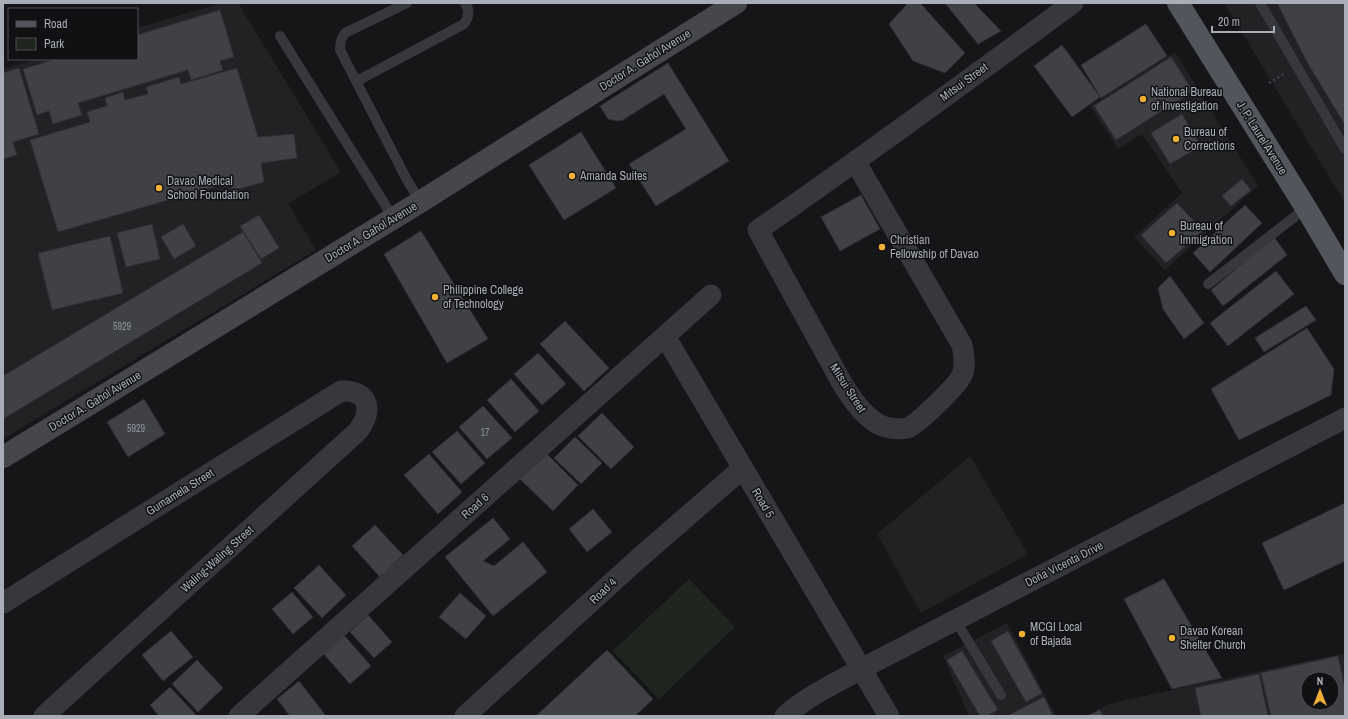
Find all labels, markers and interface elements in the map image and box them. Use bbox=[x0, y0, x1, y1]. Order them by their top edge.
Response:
legend bbox=[8, 8, 138, 60]
scale bar bbox=[1212, 8, 1274, 34]
text: 20 m bbox=[1218, 14, 1240, 30]
text: Road bbox=[44, 16, 68, 32]
street label: Doctor A. Gahol Avenue bbox=[596, 25, 694, 95]
text: Park bbox=[44, 36, 64, 52]
street label: Mitsui Street bbox=[937, 59, 991, 105]
place label: National Bureau of Investigation bbox=[1151, 84, 1222, 114]
marker: National Bureau of Investigation bbox=[1138, 94, 1148, 104]
street label: J. P. Laurel Avenue bbox=[1233, 98, 1291, 178]
place label: Bureau of Corrections bbox=[1184, 124, 1235, 154]
marker: Bureau of Corrections bbox=[1171, 134, 1181, 144]
place label: Amanda Suites bbox=[579, 168, 647, 184]
marker: Amanda Suites bbox=[567, 171, 577, 181]
place label: Davao Medical School Foundation bbox=[167, 173, 249, 203]
marker: Davao Medical School Foundation bbox=[154, 183, 164, 193]
street label: Doctor A. Gahol Avenue bbox=[322, 198, 420, 266]
place label: Bureau of Immigration bbox=[1180, 218, 1233, 248]
marker: Bureau of Immigration bbox=[1167, 228, 1177, 238]
place label: Christian Fellowship of Davao bbox=[890, 232, 979, 262]
marker: Christian Fellowship of Davao bbox=[877, 242, 887, 252]
place label: Philippine College of Technology bbox=[443, 282, 523, 312]
marker: Philippine College of Technology bbox=[430, 292, 440, 302]
house number: 5929 bbox=[113, 320, 132, 333]
street label: Mitsui Street bbox=[826, 360, 870, 416]
street label: Doctor A. Gahol Avenue bbox=[46, 367, 144, 435]
house number: 5929 bbox=[127, 422, 146, 435]
house number: 17 bbox=[480, 426, 490, 439]
street label: Gumamela Street bbox=[143, 465, 217, 519]
street label: Road 5 bbox=[748, 485, 778, 521]
street label: Road 6 bbox=[458, 489, 492, 523]
street label: Waling-Waling Street bbox=[177, 522, 257, 596]
street label: Doña Vicenta Drive bbox=[1022, 537, 1106, 591]
street label: Road 4 bbox=[586, 574, 620, 608]
place label: MCGI Local of Bajada bbox=[1030, 619, 1082, 649]
place label: Davao Korean Shelter Church bbox=[1180, 623, 1246, 653]
marker: MCGI Local of Bajada bbox=[1017, 629, 1027, 639]
marker: Davao Korean Shelter Church bbox=[1167, 633, 1177, 643]
north arrow bbox=[1300, 671, 1340, 711]
text: N bbox=[1317, 674, 1323, 688]

